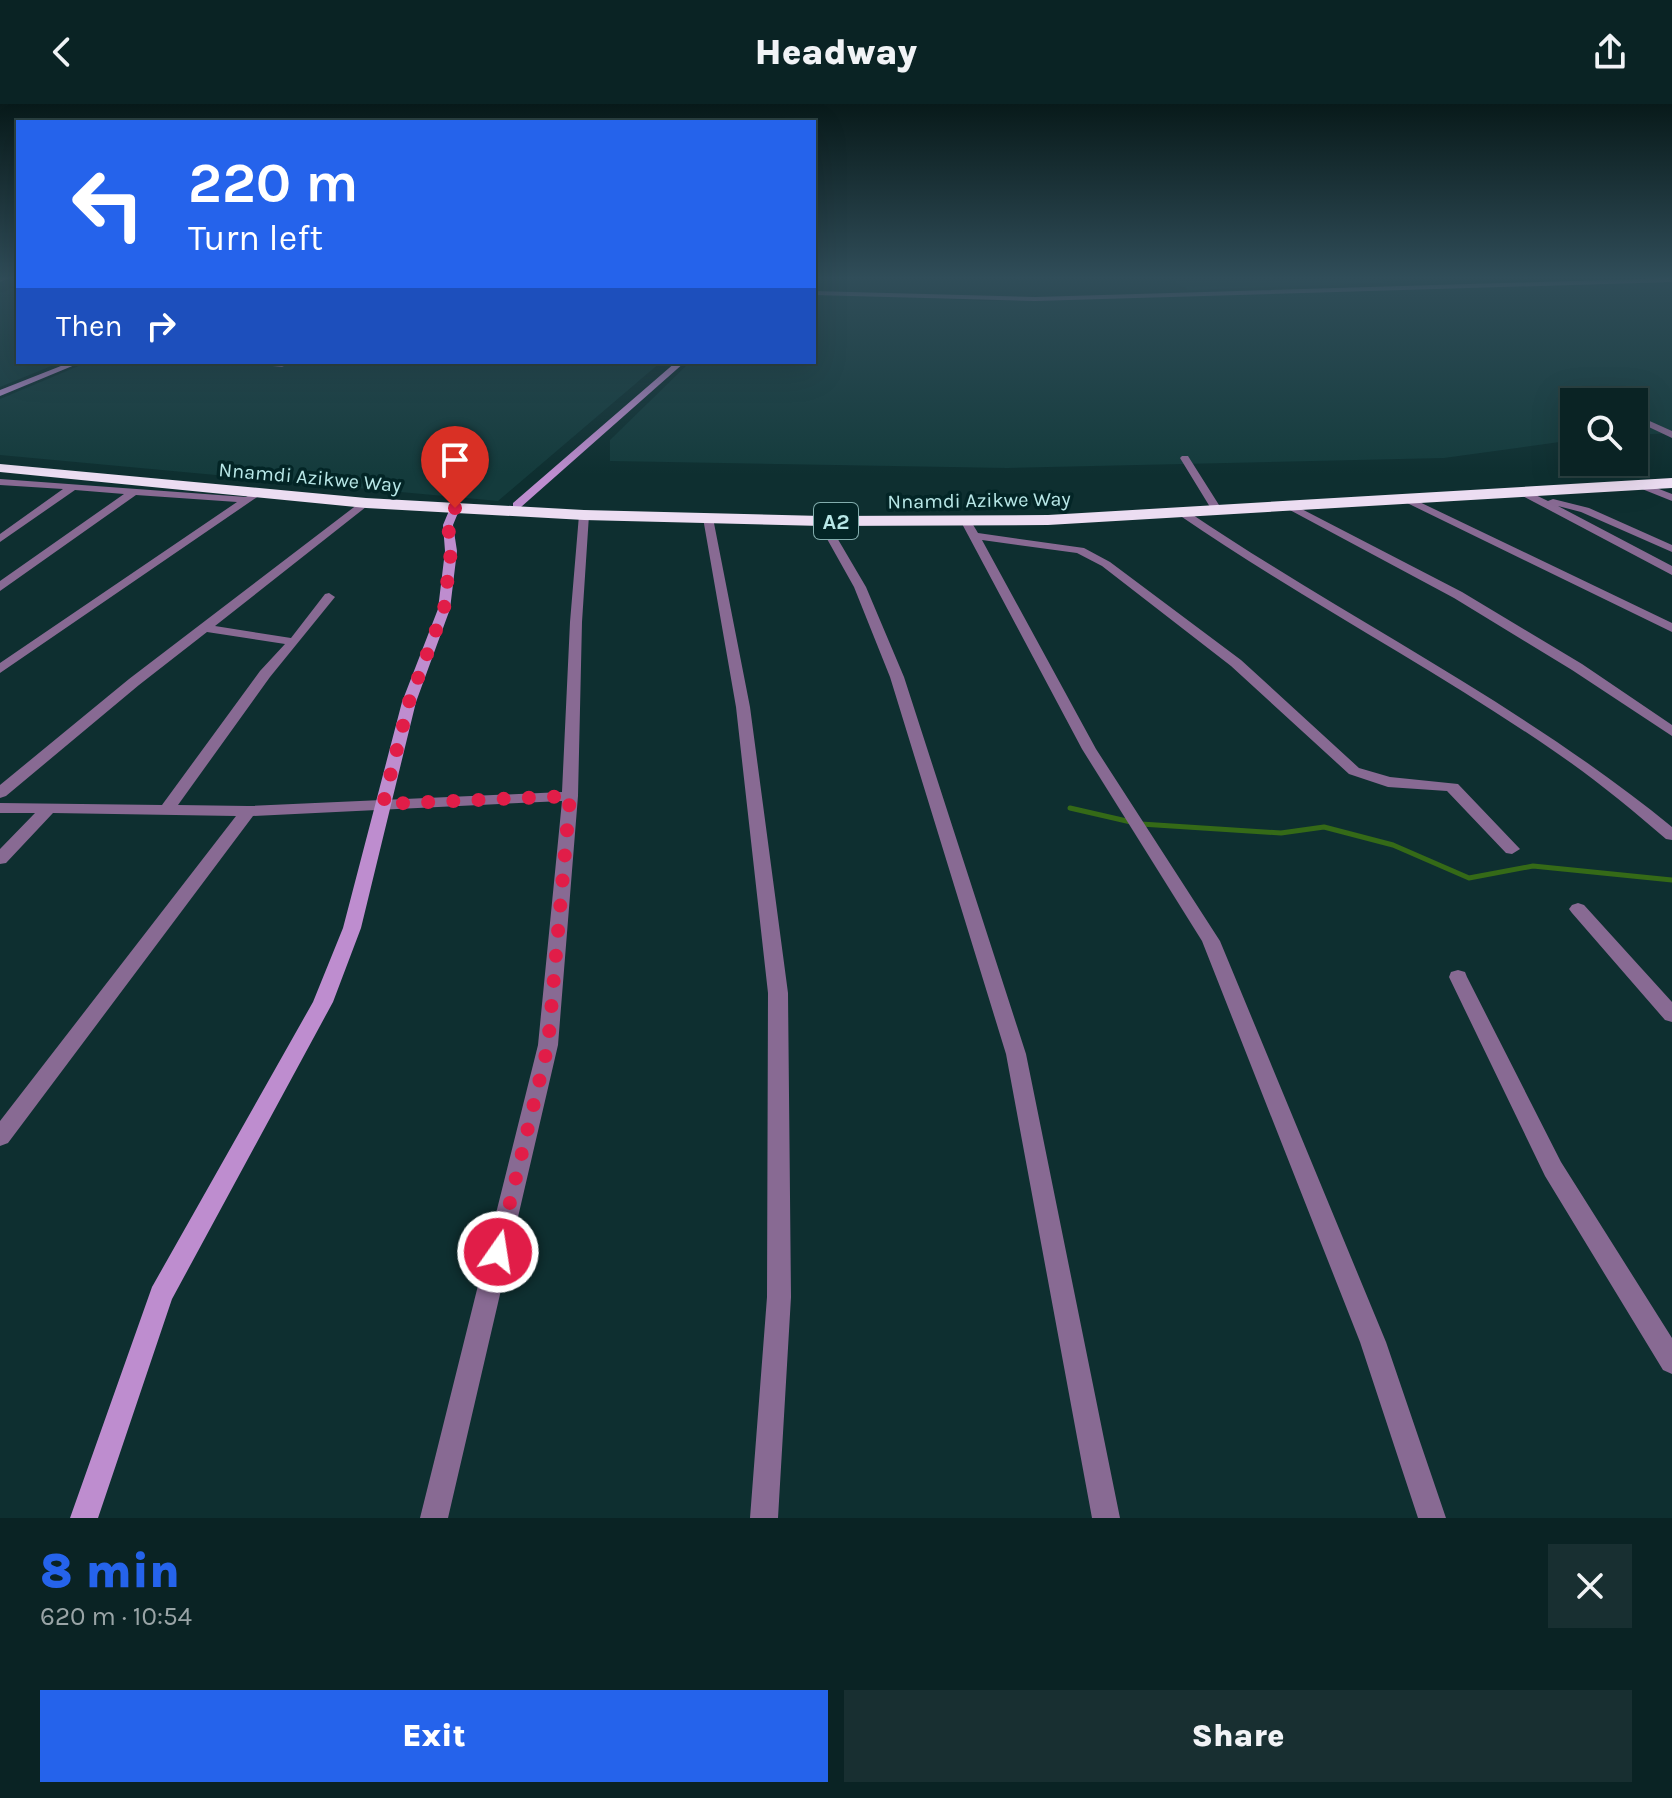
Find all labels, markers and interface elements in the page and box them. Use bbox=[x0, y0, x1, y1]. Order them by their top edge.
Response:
icon: back bbox=[40, 30, 84, 74]
icon: share bbox=[1588, 30, 1632, 74]
text: Headway bbox=[755, 31, 917, 73]
text: 220 m bbox=[188, 150, 359, 215]
icon: left bbox=[56, 152, 160, 256]
text: Turn left bbox=[188, 217, 323, 259]
icon: right bbox=[139, 304, 183, 348]
text: Then bbox=[56, 308, 123, 344]
map controls bbox=[1560, 388, 1648, 476]
button: search bbox=[1560, 388, 1648, 476]
pin bbox=[421, 426, 489, 508]
icon: arrive bbox=[433, 438, 477, 482]
street label: Nnamdi Azikwe Way bbox=[218, 458, 402, 497]
street label: Nnamdi Azikwe Way bbox=[887, 487, 1071, 514]
road number: A2 bbox=[814, 503, 858, 539]
position arrow bbox=[456, 1210, 540, 1294]
text: 8 min bbox=[40, 1543, 180, 1599]
button: close bbox=[1548, 1544, 1632, 1628]
text: 620 m · 10:54 bbox=[40, 1601, 192, 1632]
button: Exit bbox=[40, 1690, 828, 1782]
button: Share bbox=[844, 1690, 1632, 1782]

